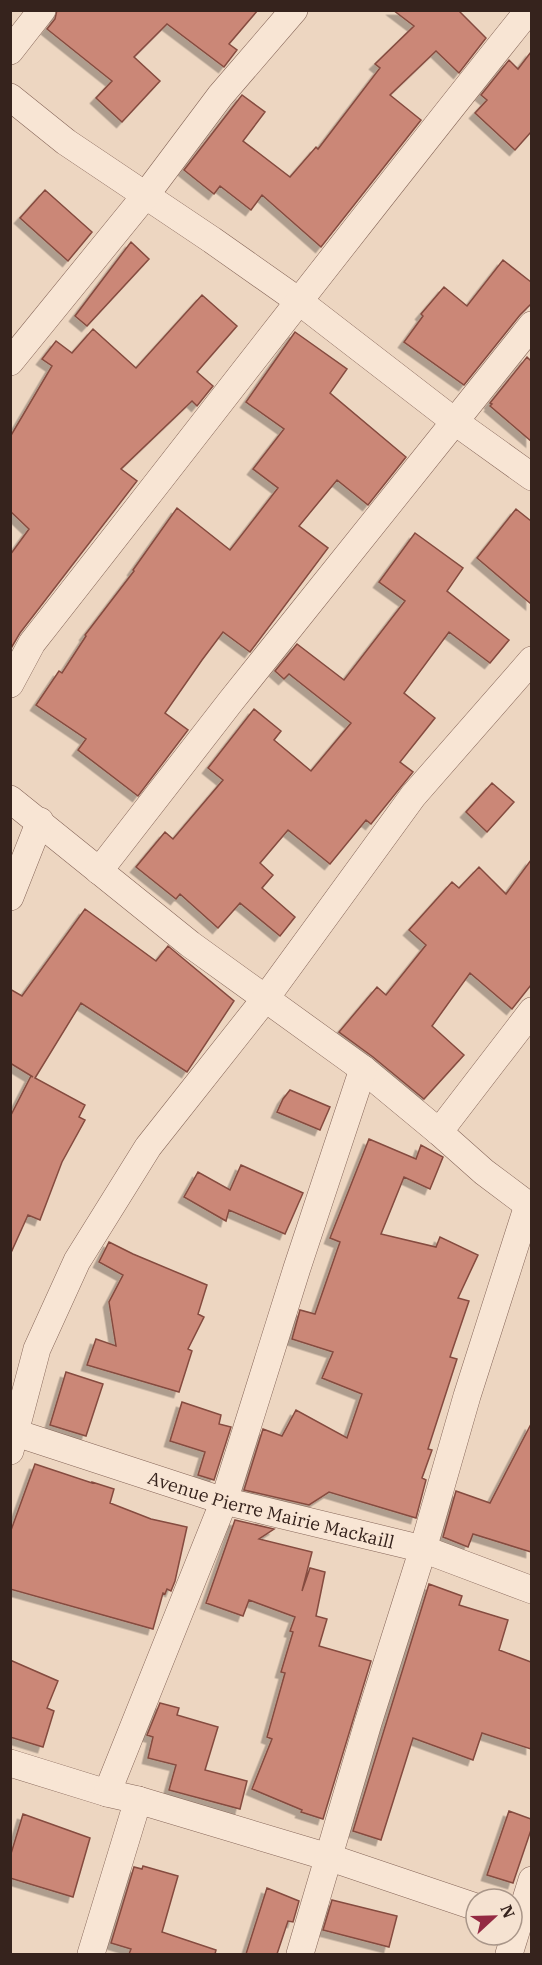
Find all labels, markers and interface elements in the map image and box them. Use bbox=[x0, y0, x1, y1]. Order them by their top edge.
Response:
street label: Avenue Pierre Mairie Mackaill bbox=[145, 1465, 397, 1553]
north arrow bbox=[464, 1887, 524, 1947]
text: N bbox=[496, 1902, 520, 1921]

